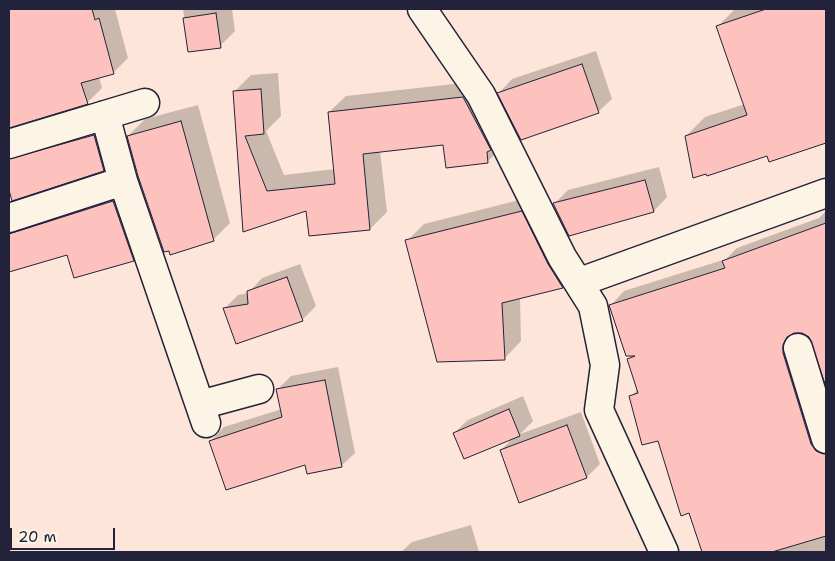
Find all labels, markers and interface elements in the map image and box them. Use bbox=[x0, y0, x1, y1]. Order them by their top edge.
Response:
scale bar bbox=[12, 518, 118, 550]
text: 20 m bbox=[18, 527, 57, 547]

